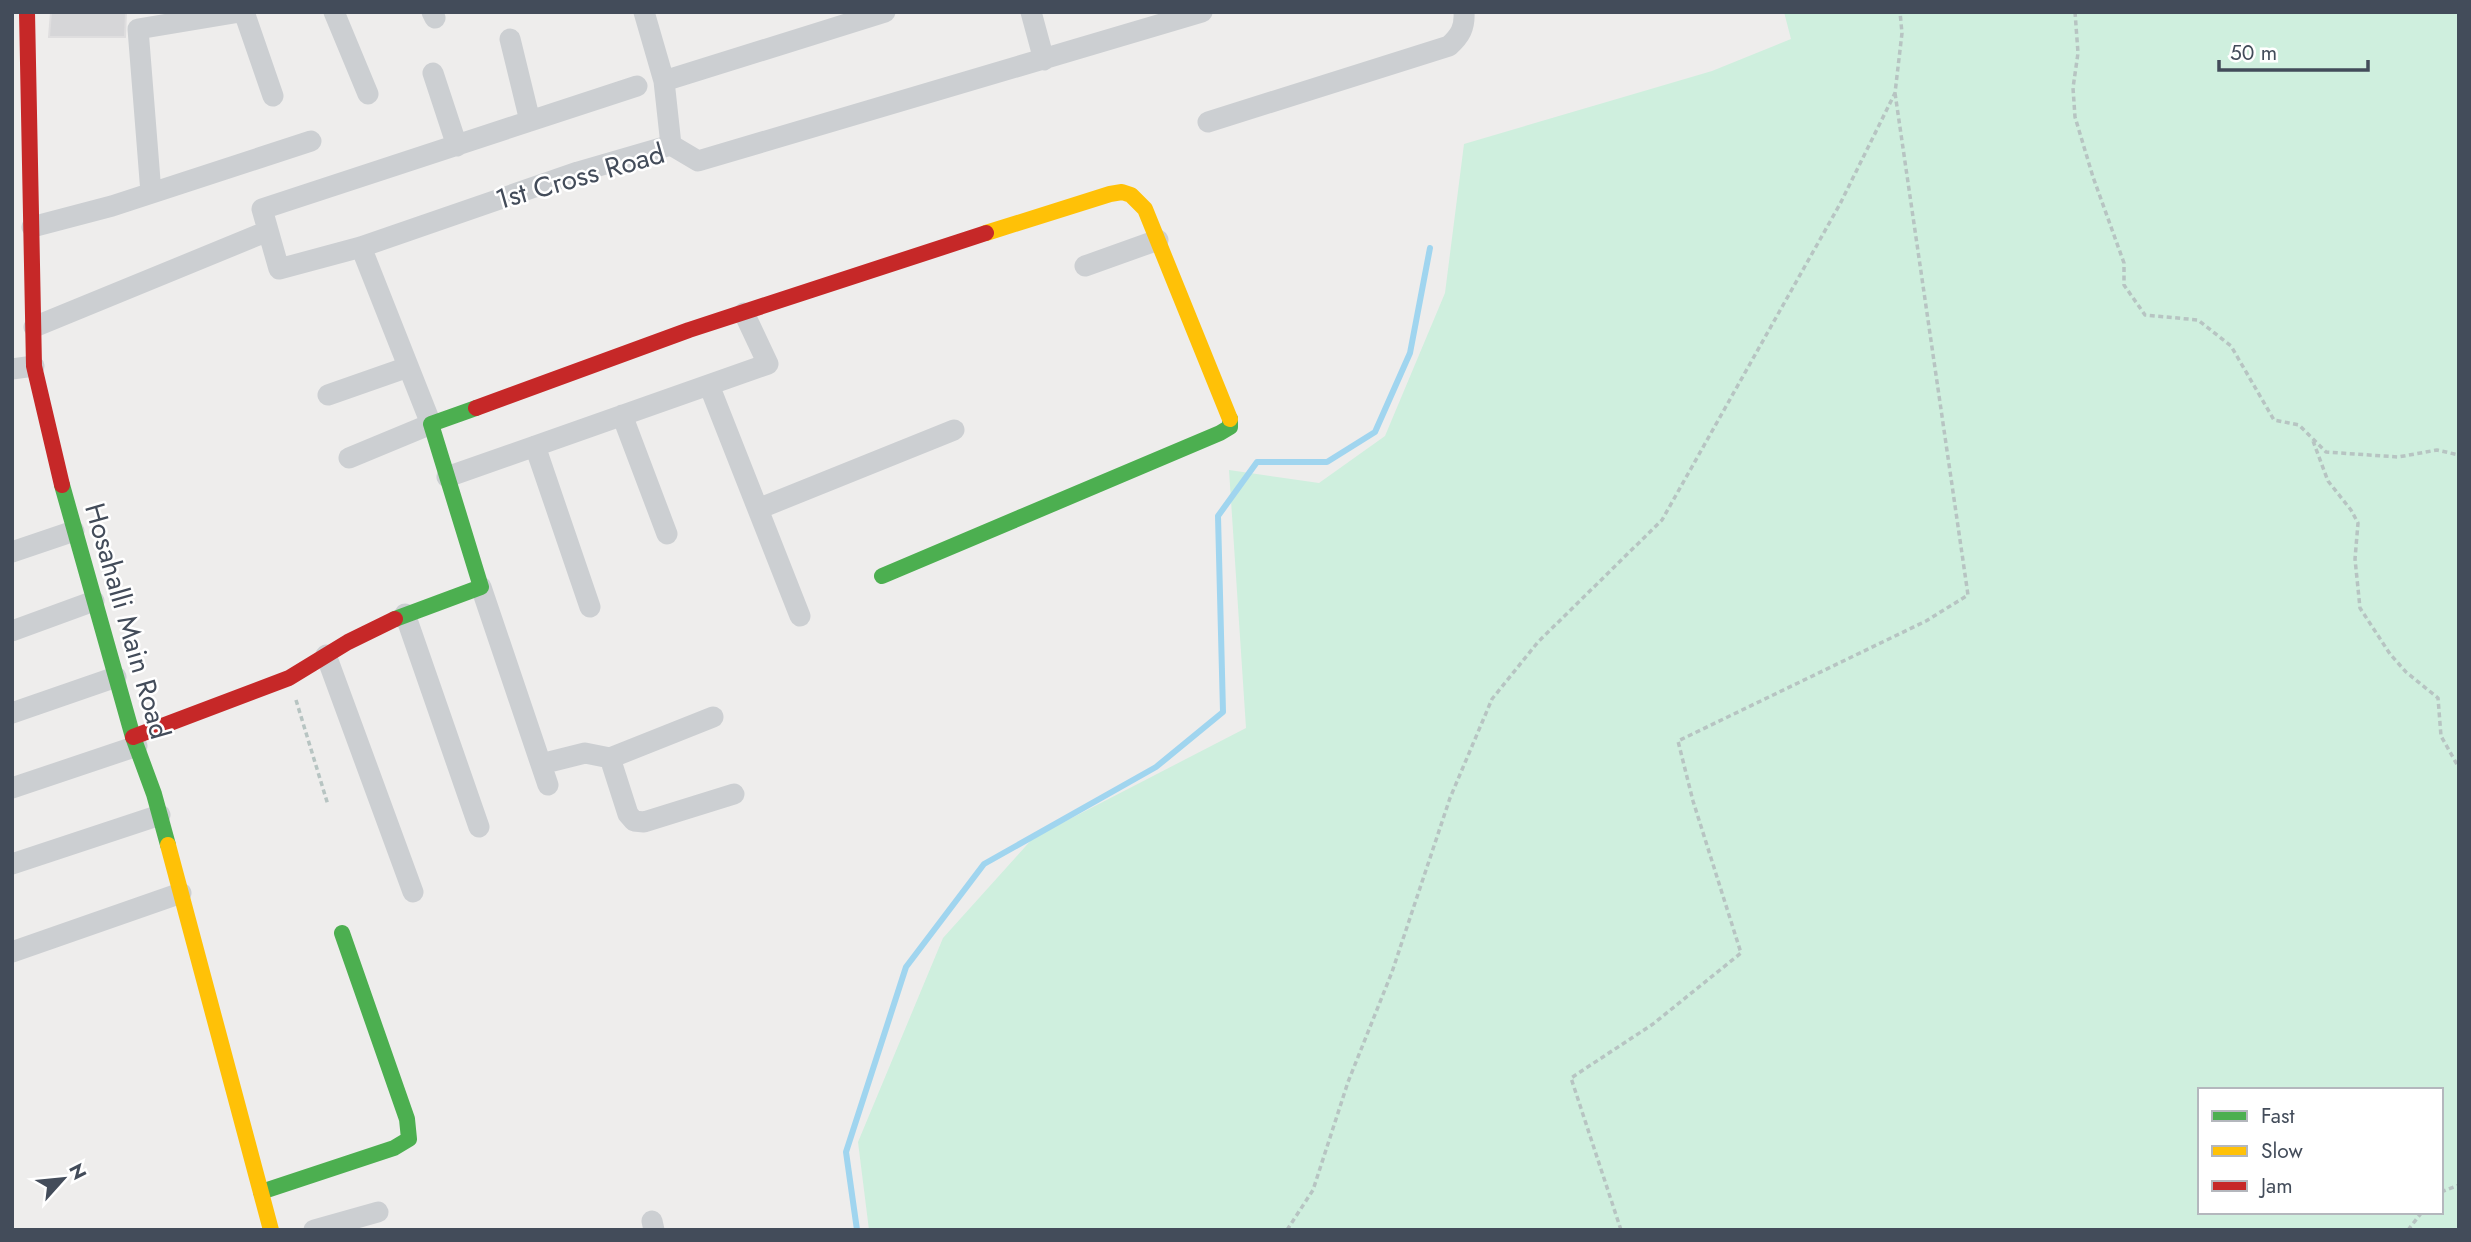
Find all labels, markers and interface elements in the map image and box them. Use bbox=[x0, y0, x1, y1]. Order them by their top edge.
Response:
scale bar bbox=[2219, 28, 2368, 72]
text: 50 m bbox=[2230, 38, 2277, 68]
street label: 1st Cross Road bbox=[491, 133, 669, 220]
street label: Hosahalli Main Road bbox=[74, 498, 181, 744]
legend bbox=[2198, 1088, 2443, 1214]
text: Fast bbox=[2261, 1101, 2294, 1131]
text: Slow bbox=[2261, 1136, 2303, 1166]
north arrow bbox=[28, 1144, 98, 1214]
text: N bbox=[62, 1159, 93, 1184]
text: Jam bbox=[2258, 1171, 2293, 1201]

